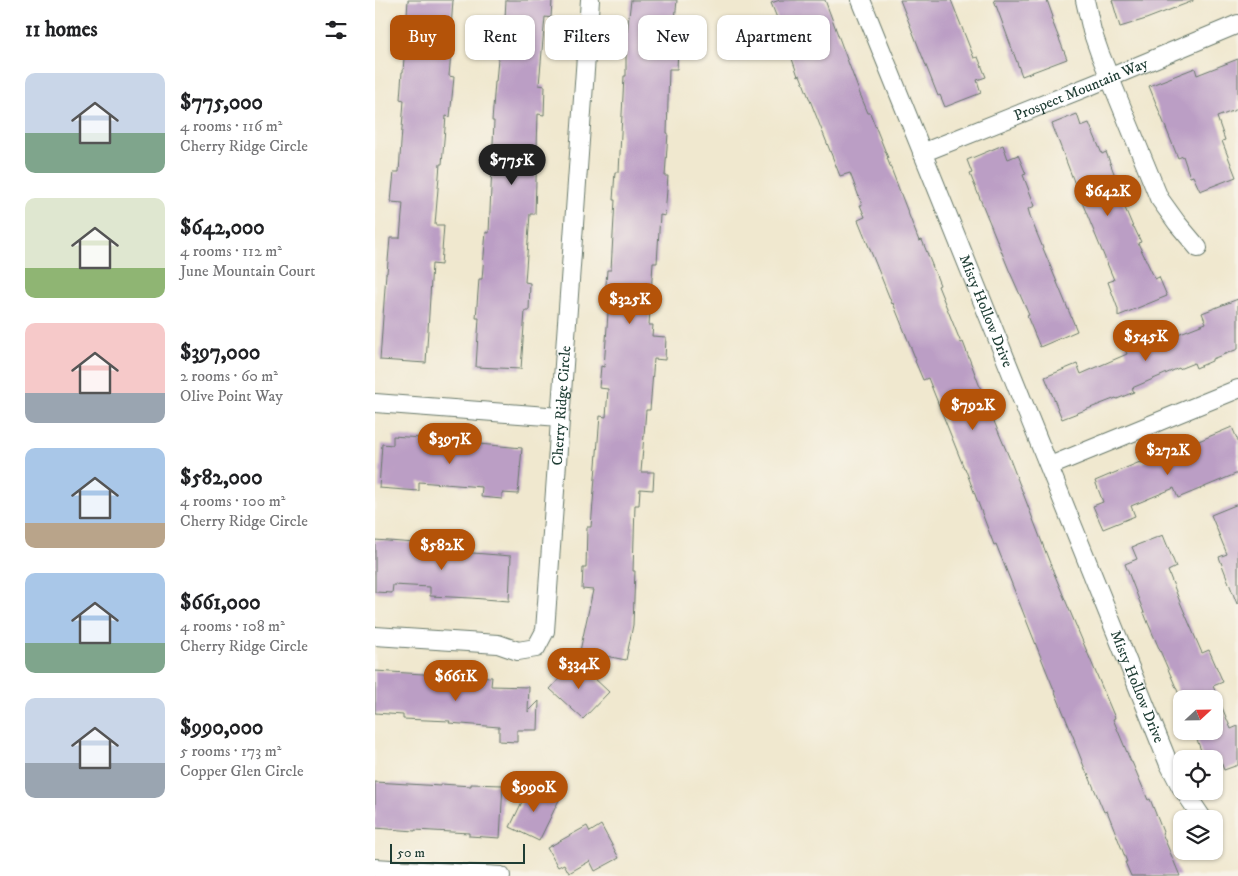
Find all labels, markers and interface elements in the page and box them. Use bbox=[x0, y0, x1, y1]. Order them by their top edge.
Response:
chip: Buy bbox=[390, 15, 455, 60]
chip: Rent bbox=[465, 15, 535, 60]
chip: Filters bbox=[545, 15, 628, 60]
chip: New bbox=[638, 15, 707, 60]
chip: Apartment bbox=[717, 15, 830, 60]
icon: filters bbox=[322, 16, 350, 44]
text: 11 homes bbox=[25, 17, 98, 43]
street label: Prospect Mountain Way bbox=[1011, 53, 1151, 125]
text: $775,000 bbox=[180, 90, 263, 116]
icon: home bbox=[65, 93, 125, 153]
text: 4 rooms · 116 m² bbox=[180, 116, 282, 136]
text: Cherry Ridge Circle bbox=[180, 136, 308, 156]
pin: $775K bbox=[477, 144, 547, 186]
text: $775K bbox=[490, 150, 534, 170]
pin: $642K bbox=[1073, 174, 1143, 217]
text: $642K bbox=[1085, 181, 1131, 201]
text: $642,000 bbox=[180, 215, 265, 241]
icon: home bbox=[65, 218, 125, 278]
text: 4 rooms · 112 m² bbox=[180, 241, 282, 261]
street label: Misty Hollow Drive bbox=[955, 252, 1017, 370]
text: June Mountain Court bbox=[180, 261, 315, 281]
pin: $325K bbox=[595, 282, 665, 325]
text: $325K bbox=[609, 289, 651, 309]
pin: $545K bbox=[1111, 320, 1181, 362]
text: $545K bbox=[1124, 326, 1168, 346]
text: $397,000 bbox=[180, 340, 260, 366]
icon: home bbox=[65, 343, 125, 403]
street label: Cherry Ridge Circle bbox=[547, 345, 575, 466]
text: 2 rooms · 60 m² bbox=[180, 366, 278, 386]
text: Olive Point Way bbox=[180, 386, 283, 406]
pin: $792K bbox=[938, 388, 1008, 431]
text: $792K bbox=[951, 395, 995, 415]
pin: $397K bbox=[415, 422, 485, 465]
text: $397K bbox=[429, 429, 471, 449]
pin: $272K bbox=[1133, 434, 1203, 476]
text: $272K bbox=[1146, 440, 1190, 460]
text: $582,000 bbox=[180, 465, 262, 491]
icon: home bbox=[65, 468, 125, 528]
text: 4 rooms · 100 m² bbox=[180, 491, 285, 511]
text: Cherry Ridge Circle bbox=[180, 511, 308, 531]
pin: $582K bbox=[407, 528, 477, 571]
text: $582K bbox=[420, 535, 464, 555]
text: $661,000 bbox=[180, 590, 260, 616]
icon: home bbox=[65, 593, 125, 653]
text: 4 rooms · 108 m² bbox=[180, 616, 285, 636]
street label: Misty Hollow Drive bbox=[1106, 627, 1169, 746]
text: Cherry Ridge Circle bbox=[180, 636, 308, 656]
pin: $334K bbox=[544, 648, 614, 690]
text: $334K bbox=[558, 654, 600, 674]
pin: $661K bbox=[421, 660, 491, 702]
text: $661K bbox=[435, 666, 477, 686]
north arrow bbox=[1173, 690, 1223, 740]
map controls bbox=[1173, 690, 1223, 860]
text: $990,000 bbox=[180, 715, 263, 741]
icon: home bbox=[65, 718, 125, 778]
text: 5 rooms · 173 m² bbox=[180, 741, 281, 761]
button: locate bbox=[1173, 750, 1223, 800]
text: Copper Glen Circle bbox=[180, 761, 304, 781]
pin: $990K bbox=[499, 770, 569, 813]
text: $990K bbox=[512, 777, 556, 797]
button: layers bbox=[1173, 810, 1223, 860]
scale bar bbox=[390, 841, 525, 864]
text: 50 m bbox=[397, 844, 425, 862]

